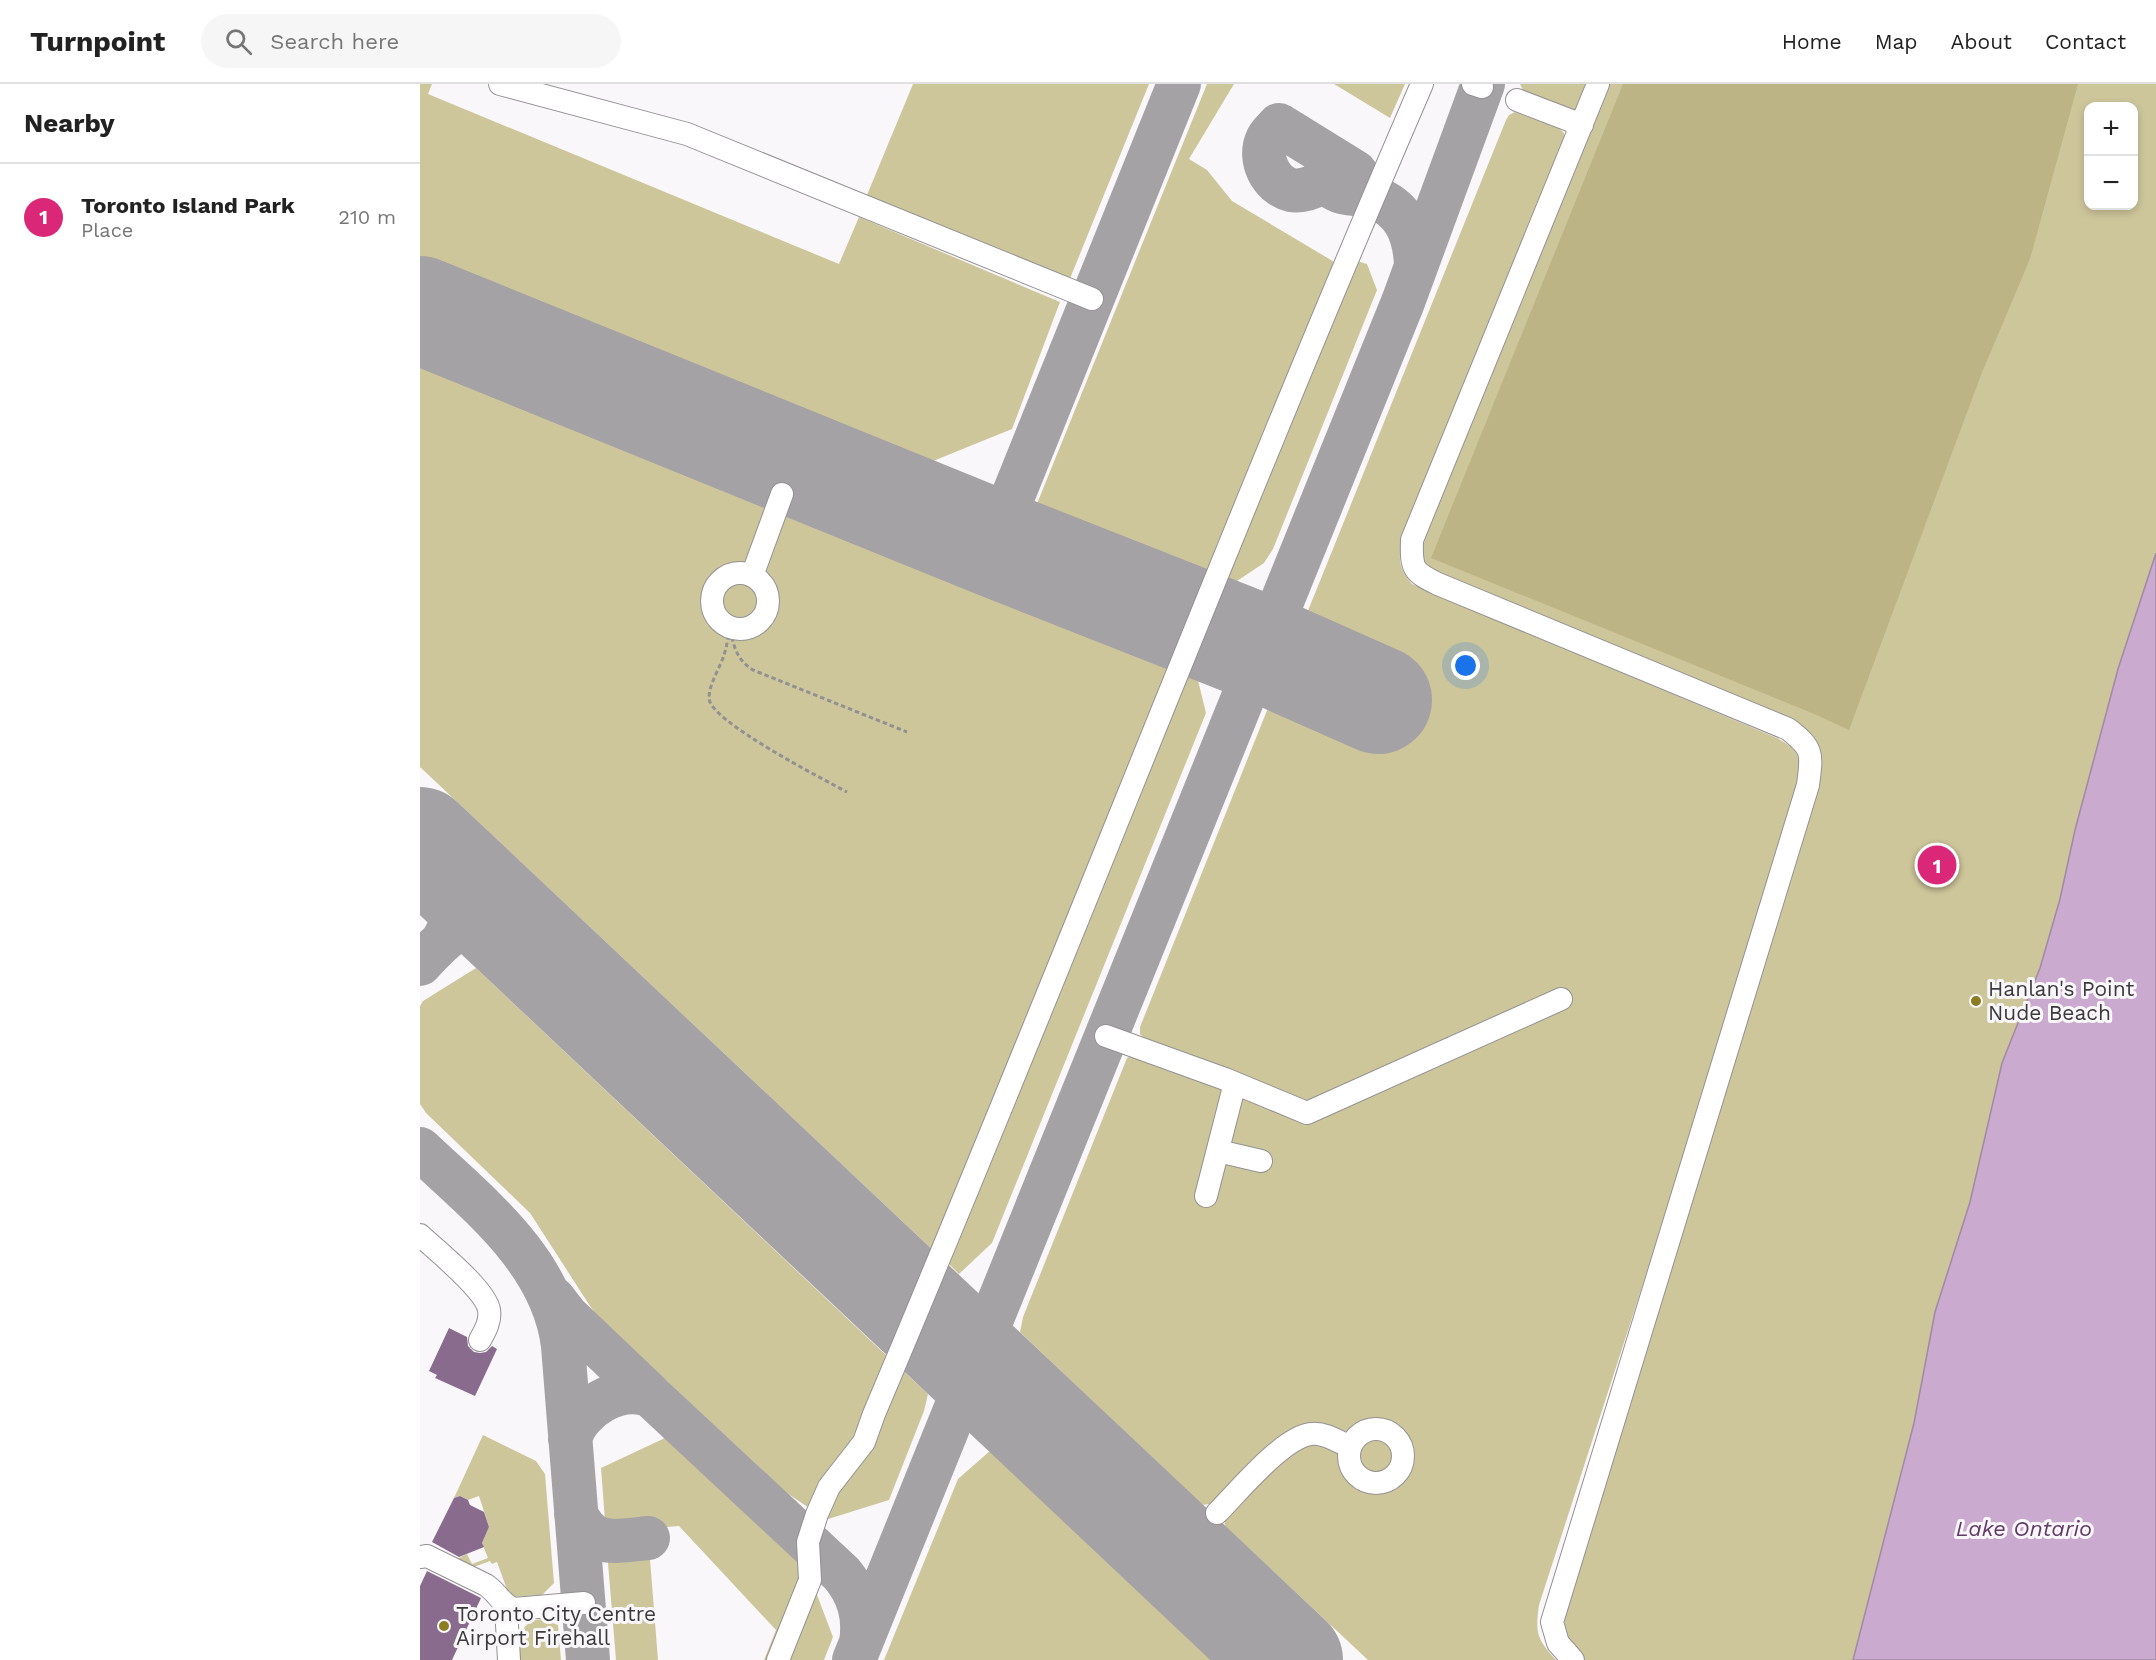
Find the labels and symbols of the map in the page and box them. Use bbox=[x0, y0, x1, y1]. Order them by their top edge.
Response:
your location bbox=[1451, 651, 1480, 680]
pin: 1 bbox=[1918, 842, 1957, 888]
place label: Hanlan's Point Nude Beach bbox=[1988, 976, 2135, 1025]
marker: Hanlan's Point Nude Beach bbox=[1969, 994, 1983, 1008]
water label: Lake Ontario bbox=[1956, 1516, 2092, 1541]
place label: Toronto City Centre Airport Firehall bbox=[456, 1601, 656, 1650]
marker: Toronto City Centre Airport Firehall bbox=[437, 1619, 451, 1633]

